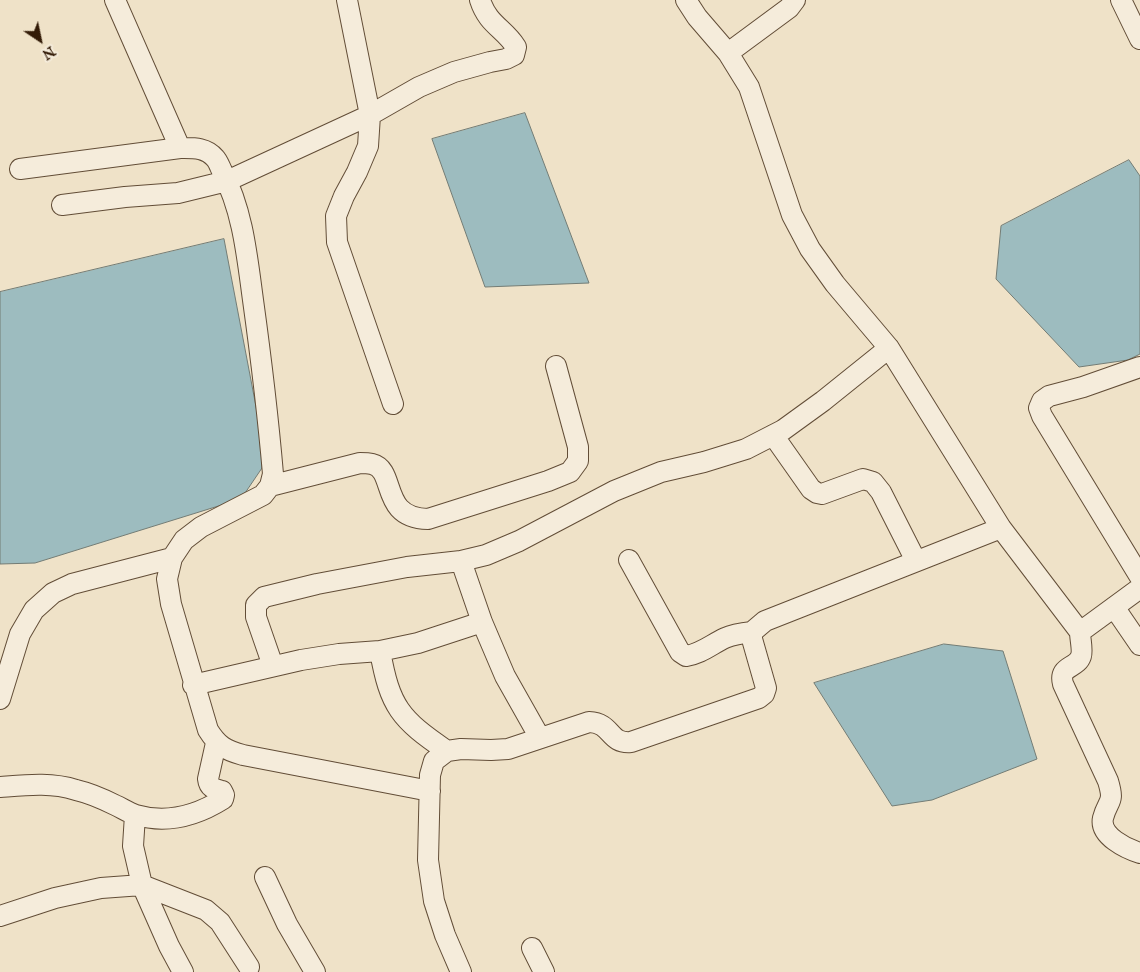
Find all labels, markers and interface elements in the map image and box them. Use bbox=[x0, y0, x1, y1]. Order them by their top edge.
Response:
north arrow bbox=[15, 15, 65, 65]
text: N bbox=[38, 42, 58, 63]

